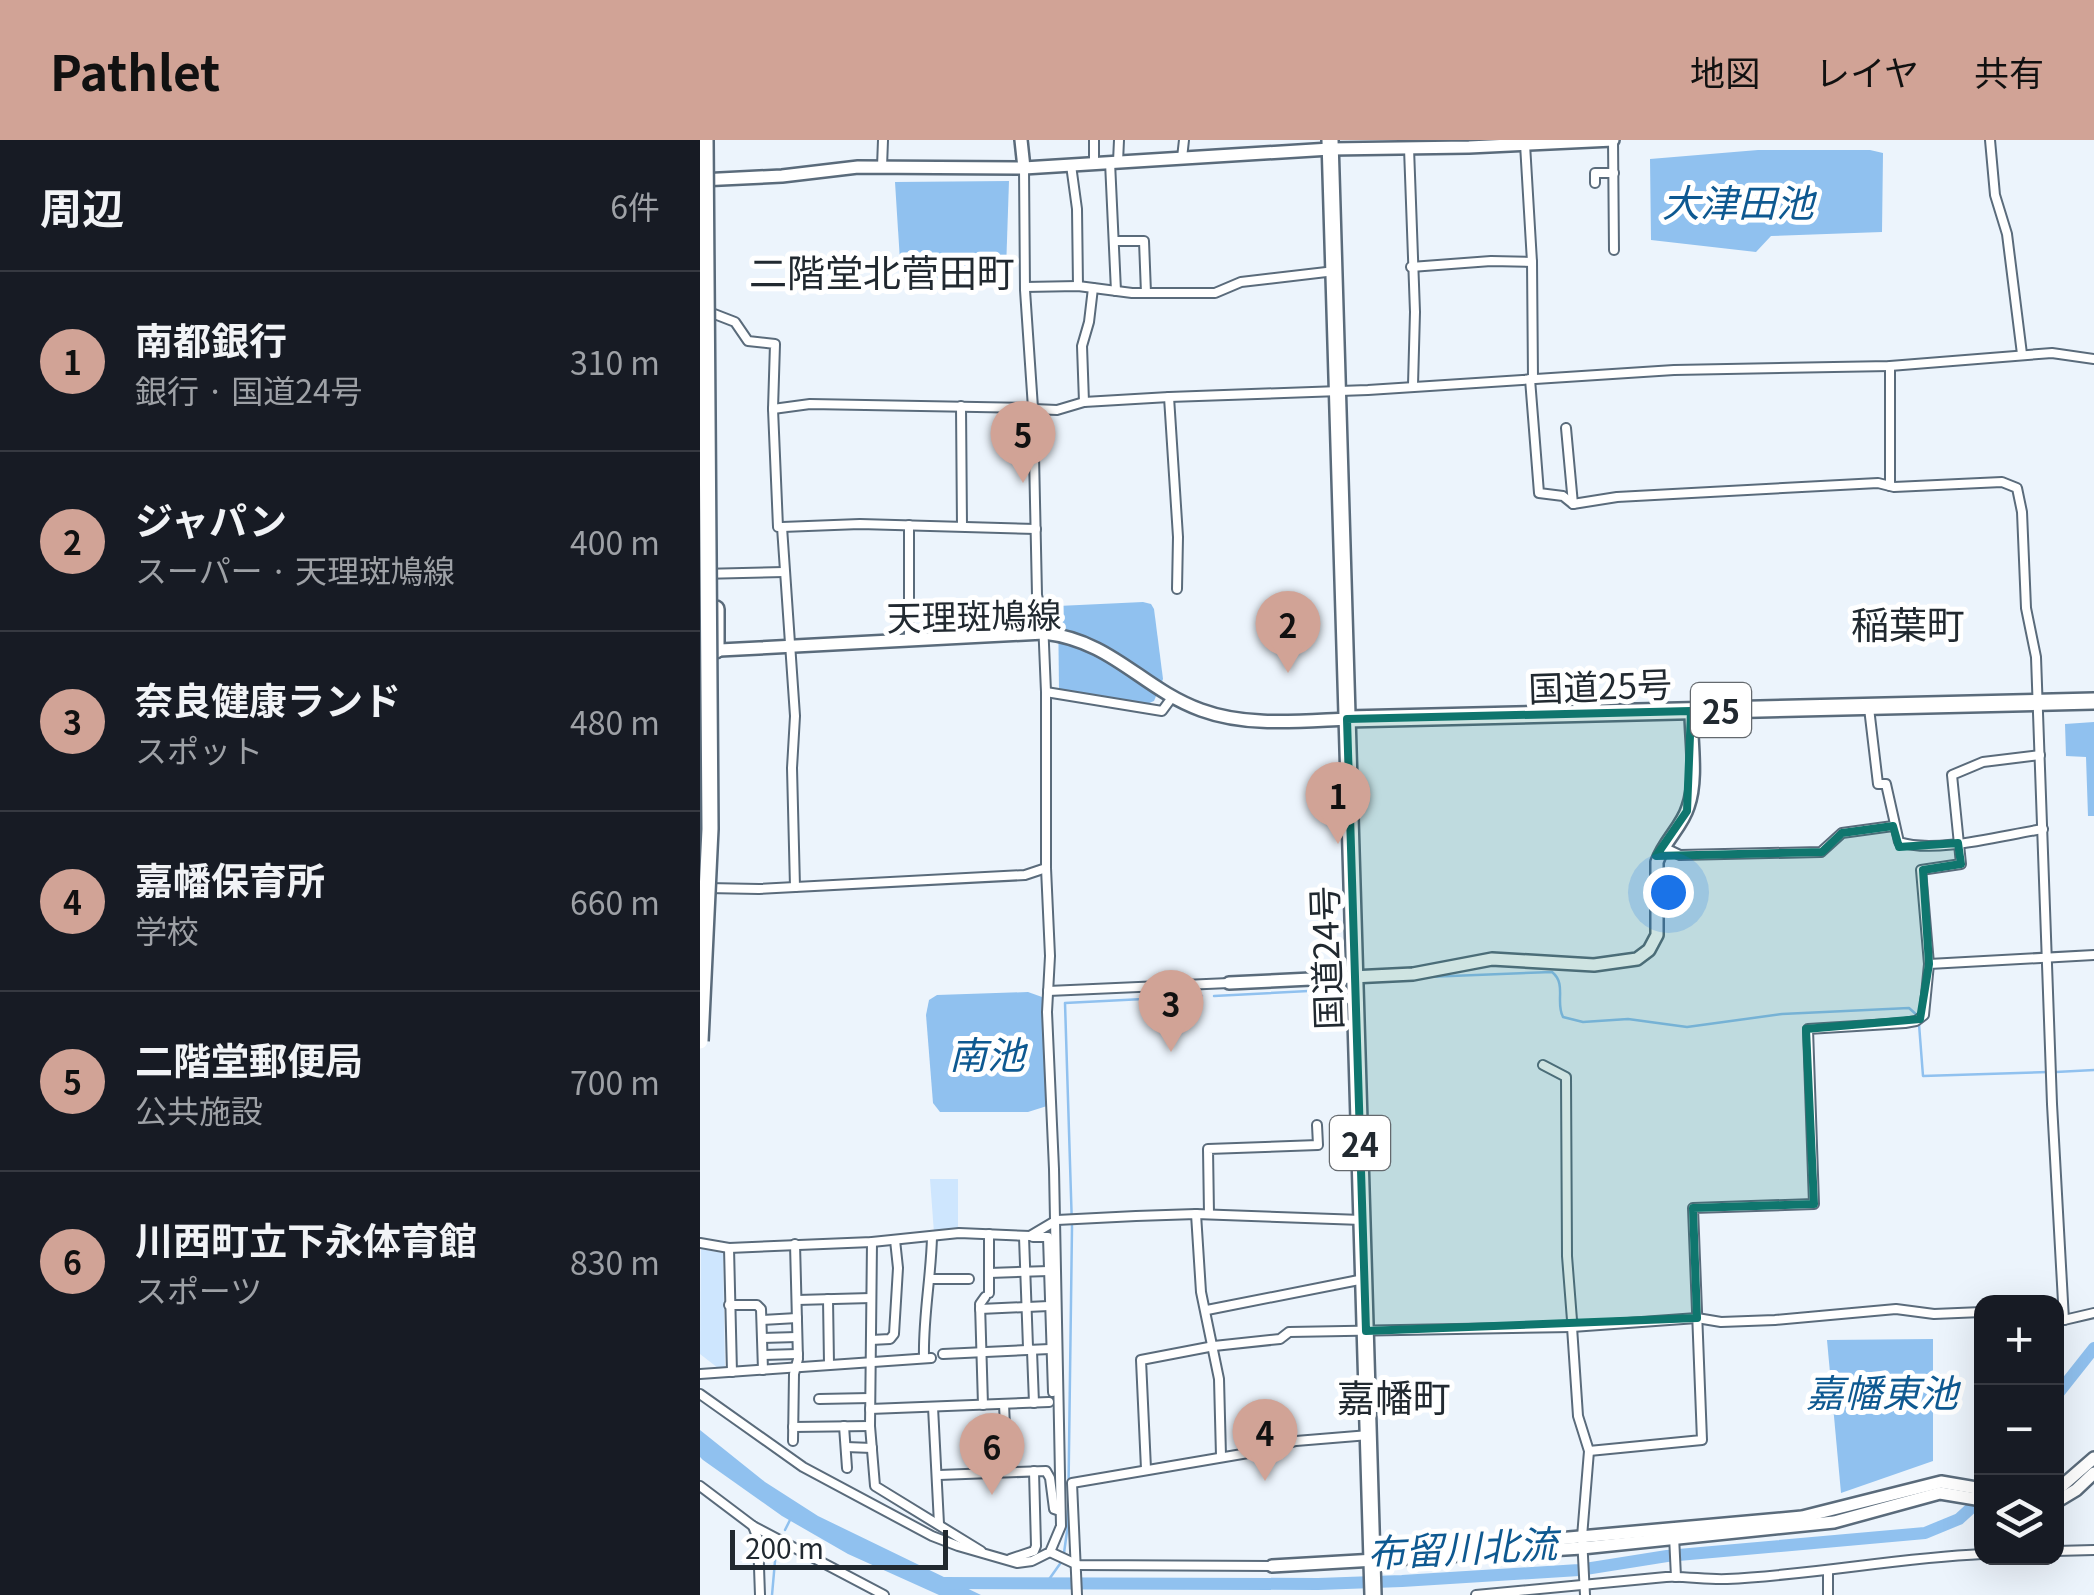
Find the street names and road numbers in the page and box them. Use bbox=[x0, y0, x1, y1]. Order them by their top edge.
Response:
street label: 天理斑鳩線 bbox=[886, 587, 1062, 641]
street label: 国道25号 bbox=[1527, 656, 1673, 712]
road number: 25 bbox=[1691, 683, 1751, 737]
street label: 国道24号 bbox=[1296, 885, 1352, 1031]
road number: 24 bbox=[1330, 1116, 1390, 1170]

